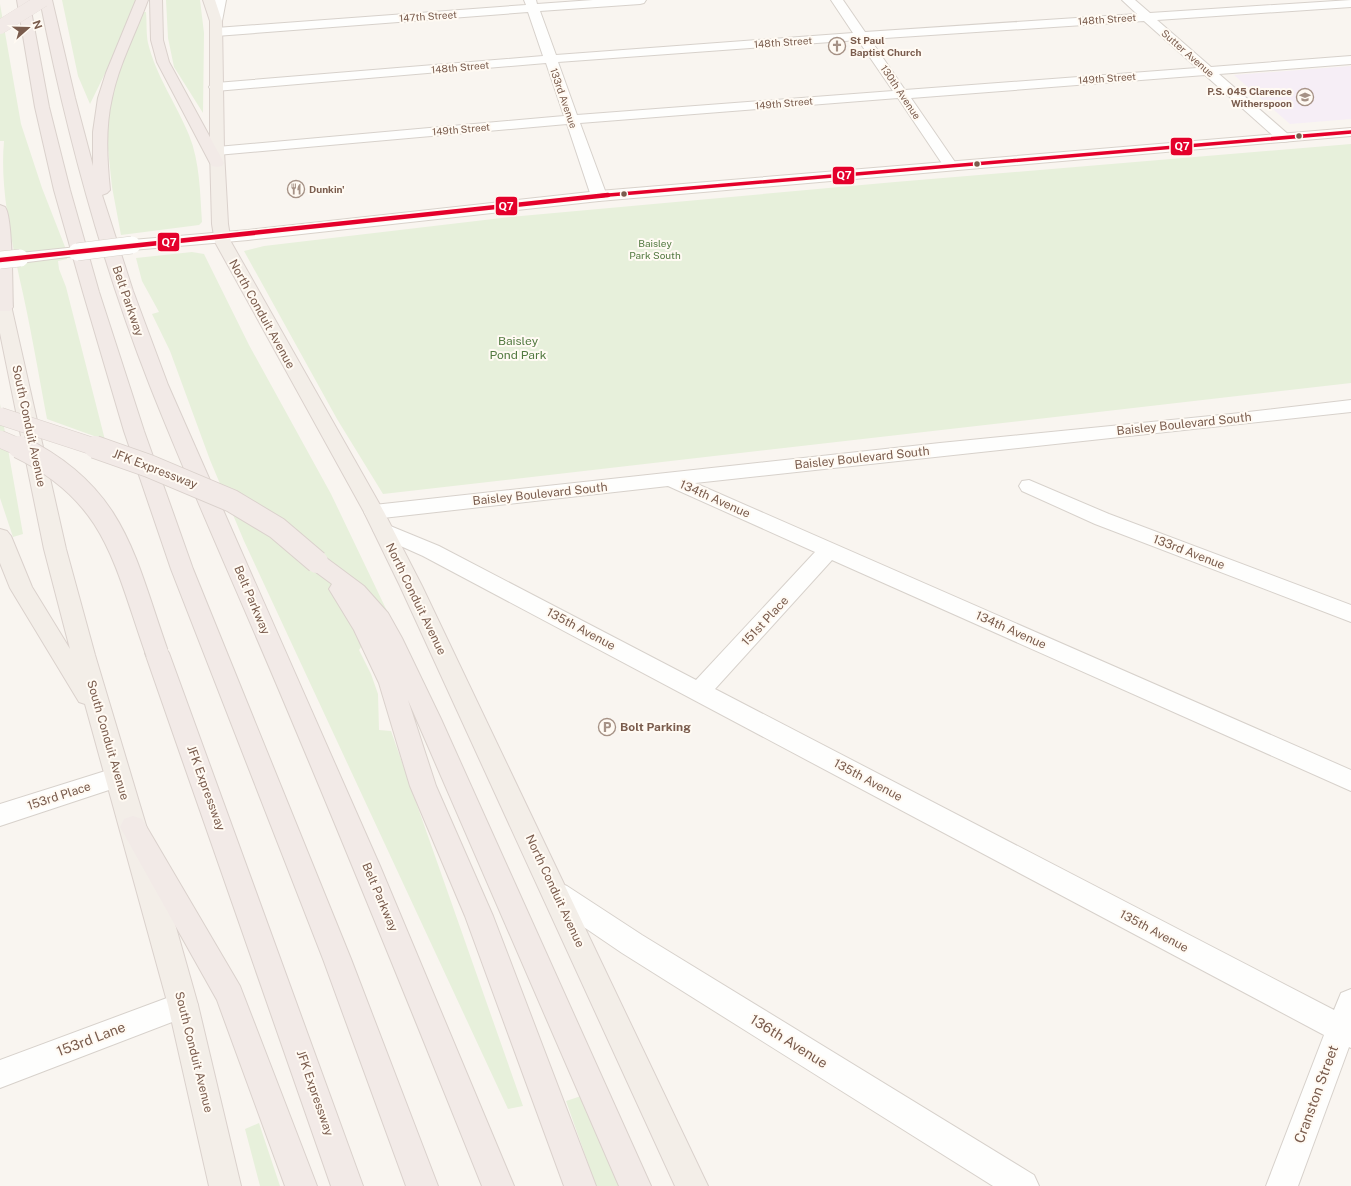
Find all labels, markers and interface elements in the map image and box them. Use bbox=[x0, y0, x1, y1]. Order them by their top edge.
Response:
north arrow bbox=[8, 8, 48, 48]
street label: 147th Street bbox=[399, 8, 457, 24]
street label: 148th Street bbox=[1078, 11, 1137, 27]
text: N bbox=[30, 18, 45, 31]
street label: Sutter Avenue bbox=[1159, 27, 1217, 79]
street label: 148th Street bbox=[754, 34, 813, 50]
place label: St Paul Baptist Church bbox=[850, 34, 922, 58]
church icon: St Paul Baptist Church bbox=[827, 36, 847, 56]
street label: 148th Street bbox=[431, 58, 490, 76]
street label: 130th Avenue bbox=[878, 63, 924, 122]
street label: 133rd Avenue bbox=[548, 66, 580, 130]
street label: 149th Street bbox=[1078, 70, 1136, 86]
place label: P.S. 045 Clarence Witherspoon bbox=[1207, 85, 1292, 109]
school or university icon: P.S. 045 Clarence Witherspoon bbox=[1295, 87, 1315, 107]
street label: 149th Street bbox=[755, 94, 813, 112]
street label: 149th Street bbox=[432, 120, 490, 138]
unlabelled marker bbox=[1294, 131, 1304, 141]
line badge: Q7 bbox=[1170, 137, 1193, 156]
text: Q7 bbox=[1174, 140, 1190, 152]
unlabelled marker bbox=[972, 159, 982, 169]
line badge: Q7 bbox=[832, 166, 855, 185]
text: Q7 bbox=[836, 169, 852, 181]
restaurant icon: Dunkin' bbox=[286, 179, 306, 199]
place label: Dunkin' bbox=[309, 183, 345, 195]
unlabelled marker bbox=[619, 189, 629, 199]
line badge: Q7 bbox=[495, 196, 518, 216]
text: Q7 bbox=[498, 200, 514, 212]
line badge: Q7 bbox=[157, 232, 180, 252]
text: Q7 bbox=[161, 236, 177, 248]
park label: Baisley Park South bbox=[629, 237, 681, 261]
street label: North Conduit Avenue bbox=[226, 257, 298, 371]
street label: Belt Parkway bbox=[109, 264, 147, 339]
park label: Baisley Pond Park bbox=[490, 334, 547, 362]
street label: South Conduit Avenue bbox=[9, 364, 49, 488]
street label: Baisley Boulevard South bbox=[1116, 410, 1252, 438]
street label: Baisley Boulevard South bbox=[794, 444, 930, 472]
street label: JFK Expressway bbox=[111, 446, 200, 492]
street label: 134th Avenue bbox=[678, 477, 753, 521]
street label: Baisley Boulevard South bbox=[472, 480, 608, 508]
street label: 133rd Avenue bbox=[1151, 532, 1227, 572]
street label: North Conduit Avenue bbox=[383, 541, 449, 657]
street label: Belt Parkway bbox=[231, 563, 273, 637]
street label: 151st Place bbox=[739, 593, 791, 648]
street label: 135th Avenue bbox=[544, 605, 618, 653]
street label: 134th Avenue bbox=[974, 608, 1049, 652]
street label: South Conduit Avenue bbox=[84, 678, 132, 802]
parking icon: Bolt Parking bbox=[597, 717, 617, 737]
place label: Bolt Parking bbox=[620, 720, 691, 734]
street label: JFK Expressway bbox=[184, 743, 228, 833]
street label: 135th Avenue bbox=[831, 756, 905, 804]
street label: 153rd Place bbox=[25, 779, 93, 813]
street label: North Conduit Avenue bbox=[523, 832, 587, 950]
street label: Belt Parkway bbox=[359, 860, 401, 934]
street label: 135th Avenue bbox=[1117, 907, 1191, 955]
street label: South Conduit Avenue bbox=[172, 990, 216, 1114]
street label: 136th Avenue bbox=[747, 1011, 831, 1071]
street label: 153rd Lane bbox=[54, 1019, 128, 1059]
street label: Cranston Street bbox=[1291, 1043, 1341, 1145]
street label: JFK Expressway bbox=[294, 1048, 336, 1138]

